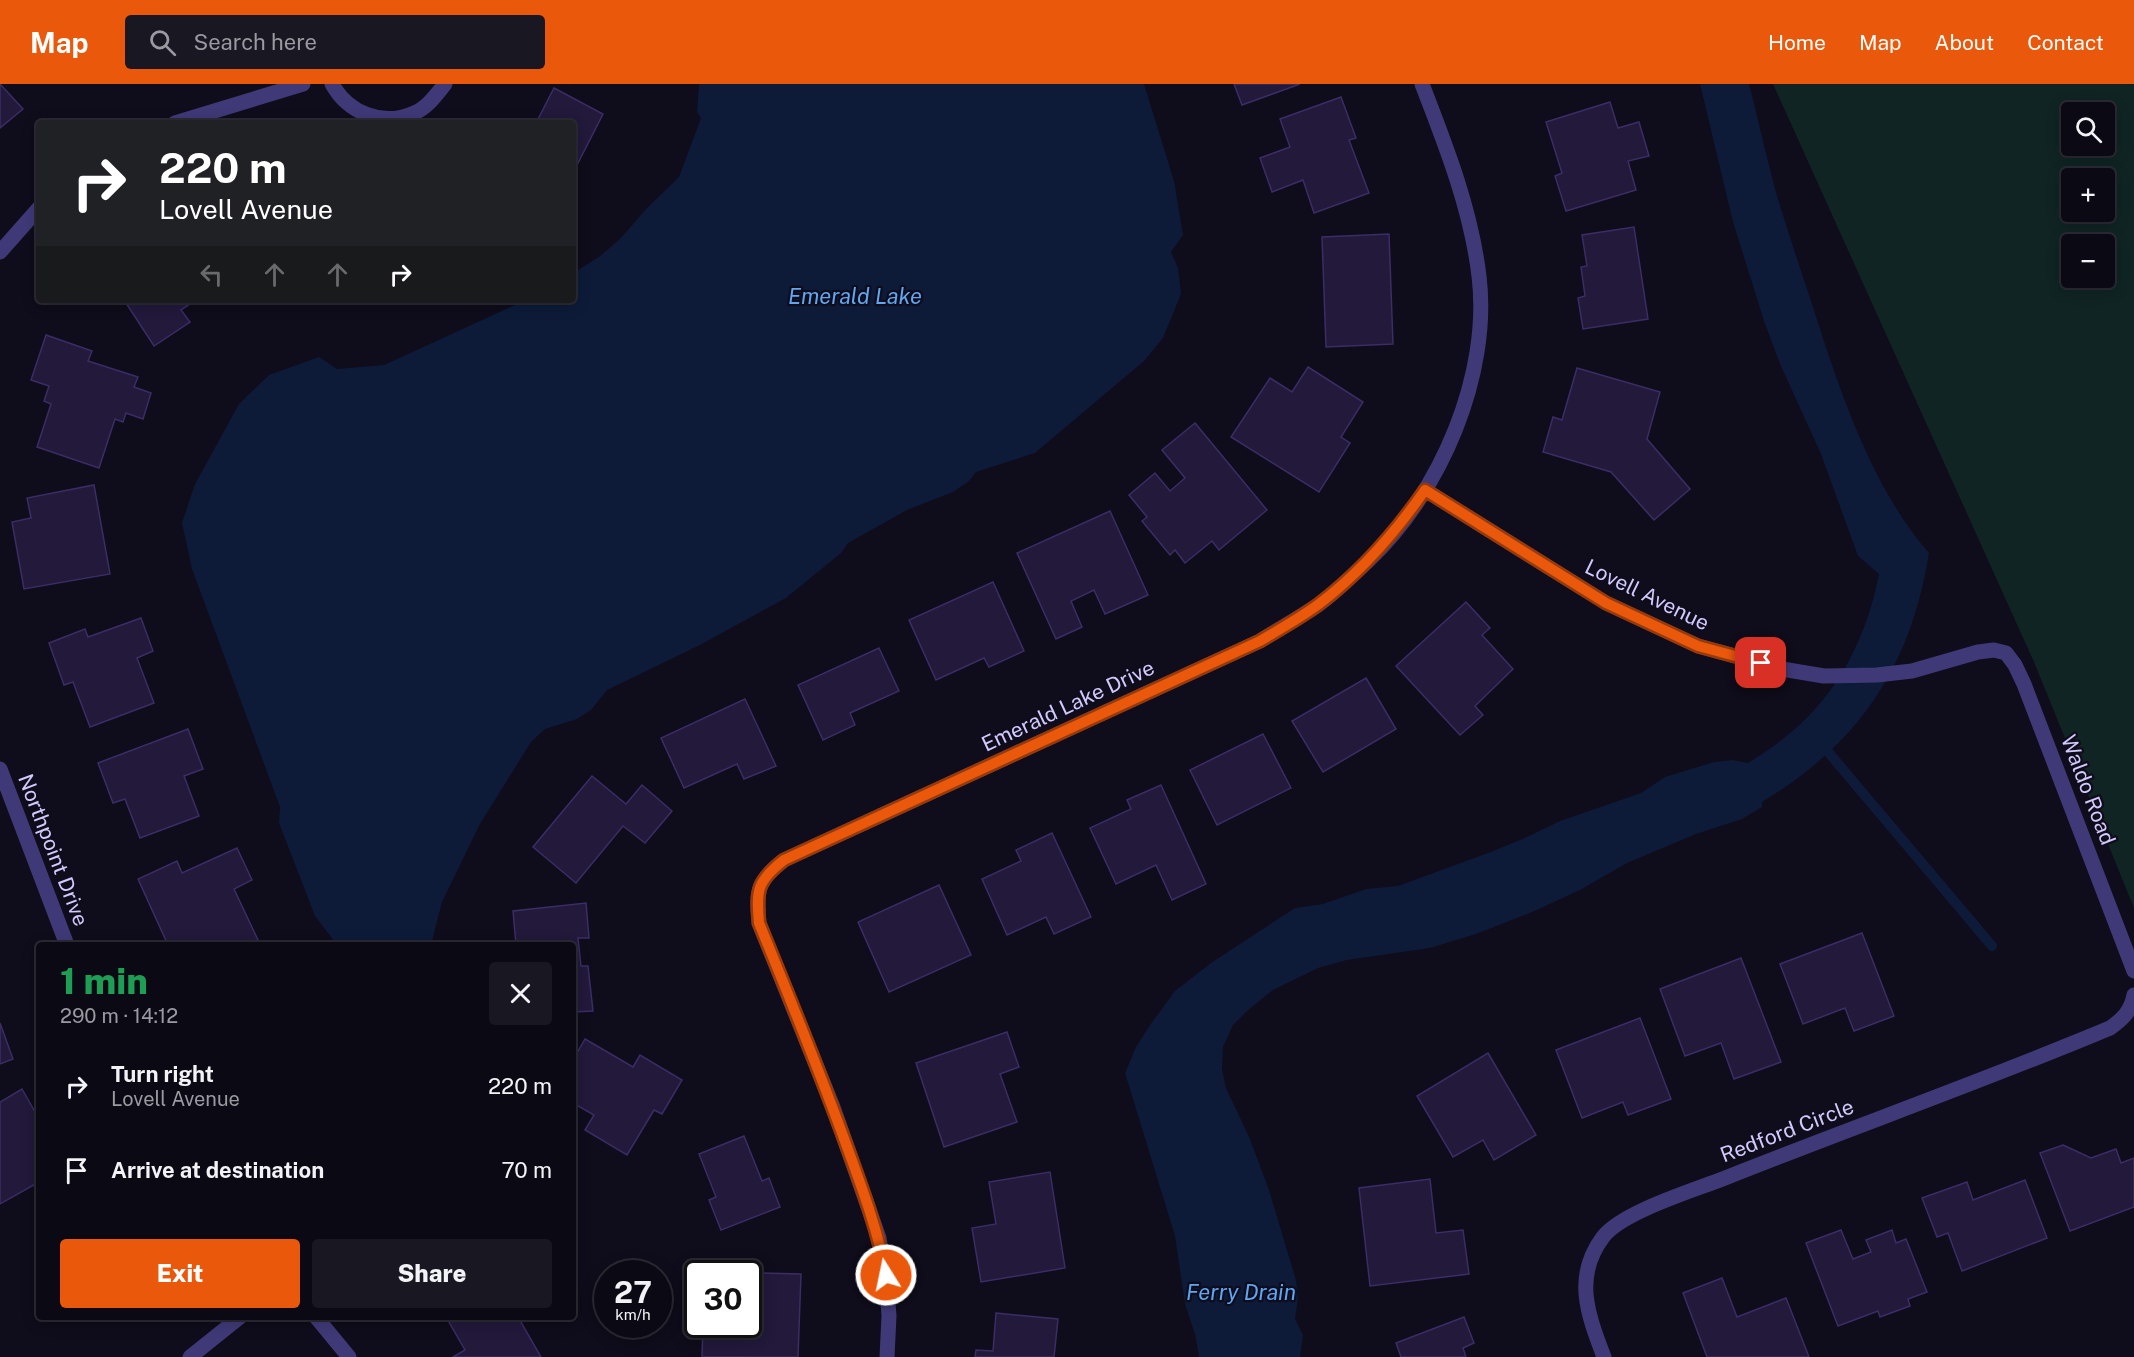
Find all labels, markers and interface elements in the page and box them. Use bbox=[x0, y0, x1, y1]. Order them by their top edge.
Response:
search box bbox=[125, 15, 545, 69]
text: Map bbox=[30, 26, 89, 59]
icon: search bbox=[146, 26, 179, 59]
text: Search here bbox=[194, 29, 317, 55]
text: Home bbox=[1768, 30, 1826, 55]
text: Map bbox=[1859, 30, 1902, 55]
text: About bbox=[1935, 30, 1994, 55]
text: Contact bbox=[2027, 30, 2104, 55]
map controls bbox=[2061, 102, 2115, 288]
button: search bbox=[2061, 102, 2115, 156]
text: 220 m bbox=[159, 143, 287, 192]
icon: right bbox=[60, 144, 138, 222]
button: + bbox=[2061, 168, 2115, 222]
text: Lovell Avenue bbox=[159, 193, 333, 225]
button: − bbox=[2061, 234, 2115, 288]
icon: left bbox=[195, 258, 228, 291]
icon: ahead bbox=[258, 258, 291, 291]
icon: ahead bbox=[321, 258, 354, 291]
icon: right bbox=[384, 258, 417, 291]
water label: Emerald Lake bbox=[788, 283, 922, 309]
street label: Lovell Avenue bbox=[1581, 554, 1714, 635]
pin bbox=[1735, 637, 1786, 688]
icon: arrive bbox=[1744, 646, 1777, 679]
street label: Emerald Lake Drive bbox=[978, 655, 1158, 757]
street label: Waldo Road bbox=[2056, 731, 2121, 848]
street label: Northpoint Drive bbox=[13, 770, 94, 929]
text: 1 min bbox=[60, 960, 148, 1002]
button: close bbox=[489, 962, 552, 1025]
text: 290 m · 14:12 bbox=[60, 1004, 178, 1028]
text: Turn right bbox=[111, 1061, 214, 1087]
icon: right bbox=[60, 1070, 93, 1103]
text: 220 m bbox=[488, 1073, 552, 1099]
text: Lovell Avenue bbox=[111, 1087, 240, 1111]
street label: Redford Circle bbox=[1717, 1094, 1857, 1167]
icon: arrive bbox=[60, 1154, 93, 1187]
text: Arrive at destination bbox=[111, 1157, 324, 1183]
text: 70 m bbox=[501, 1157, 552, 1183]
button: Exit bbox=[60, 1239, 300, 1308]
button: Share bbox=[312, 1239, 552, 1308]
position arrow bbox=[854, 1243, 918, 1307]
speed limit sign: 30 bbox=[684, 1260, 762, 1338]
text: 27 bbox=[614, 1274, 652, 1310]
water label: Ferry Drain bbox=[1186, 1279, 1296, 1305]
text: km/h bbox=[615, 1306, 651, 1323]

